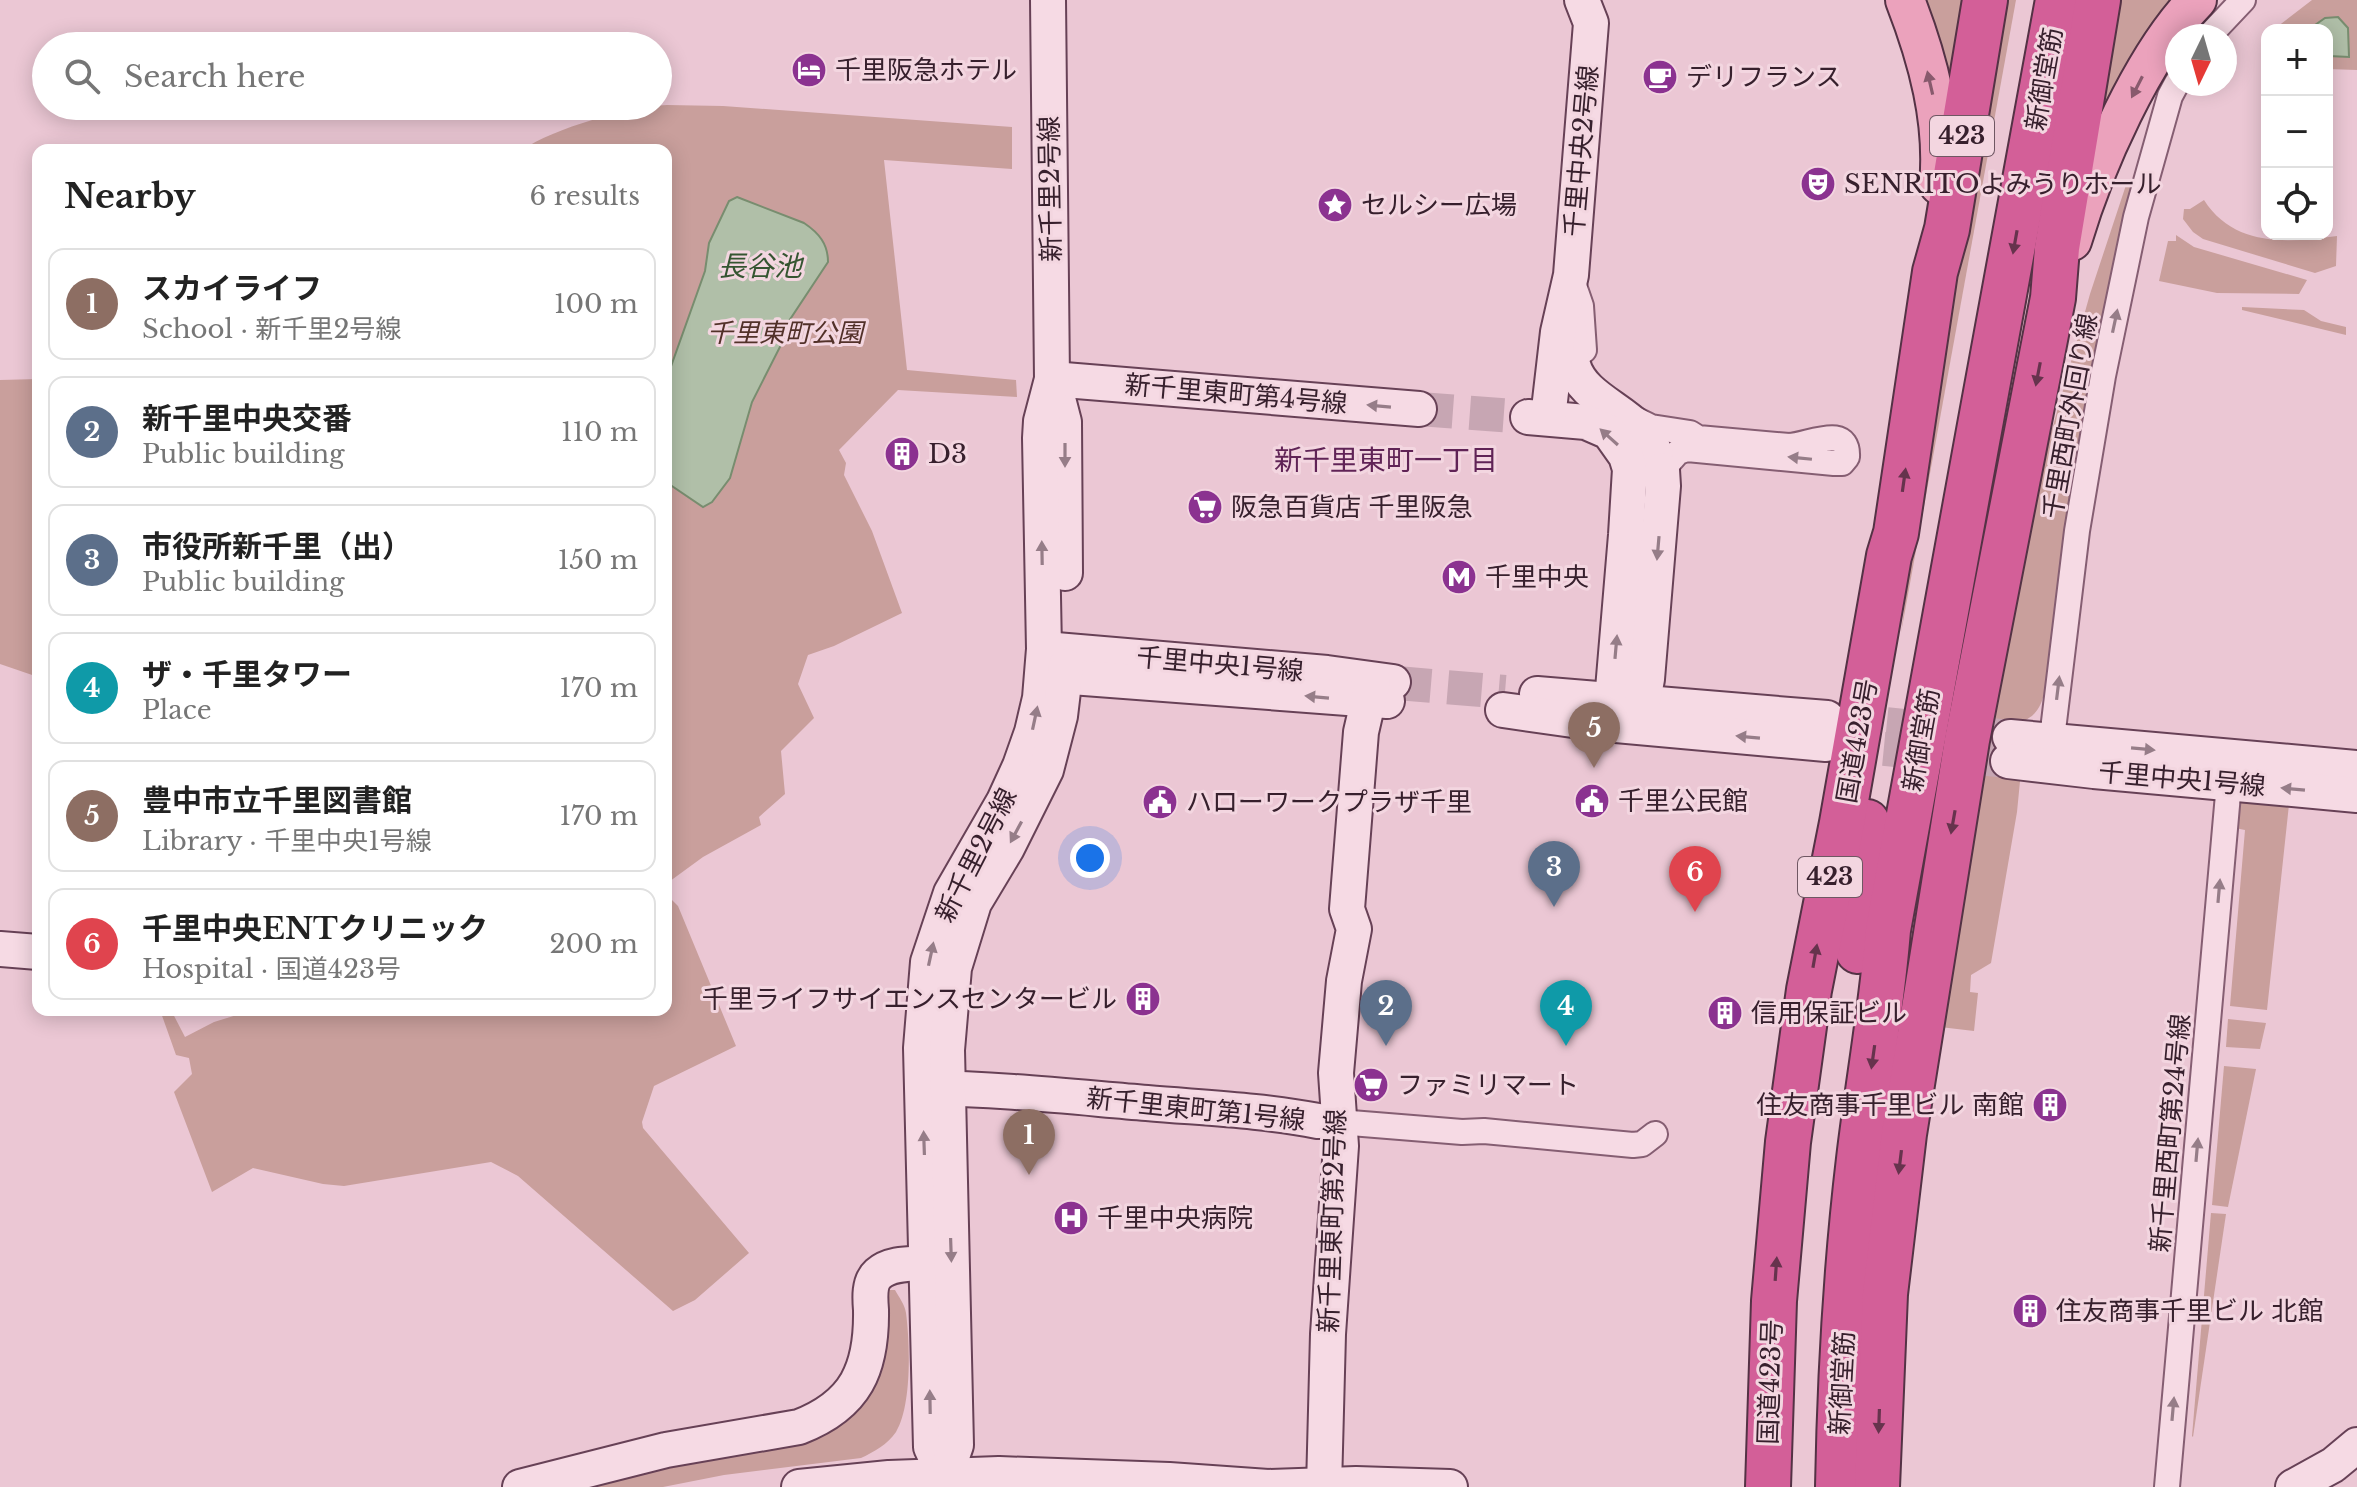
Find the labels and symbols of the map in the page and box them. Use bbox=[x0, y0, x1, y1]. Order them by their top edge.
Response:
north arrow bbox=[2165, 24, 2237, 96]
street label: 新御堂筋 bbox=[2019, 25, 2069, 133]
hotel icon: 千里阪急ホテル bbox=[790, 51, 828, 89]
place label: 千里阪急ホテル bbox=[835, 54, 1017, 86]
cafe icon: デリフランス bbox=[1641, 58, 1679, 96]
place label: デリフランス bbox=[1686, 61, 1841, 93]
street label: 千里中央2号線 bbox=[1558, 64, 1604, 238]
one-way arrow bbox=[1923, 70, 1936, 95]
one-way arrow bbox=[2131, 75, 2144, 98]
street label: 新千里2号線 bbox=[1033, 116, 1067, 262]
road number: 423 bbox=[1930, 116, 1994, 156]
theatre icon: SENRITOよみうりホール bbox=[1799, 165, 1837, 203]
place label: SENRITOよみうりホール bbox=[1844, 168, 2162, 200]
place icon: セルシー広場 bbox=[1316, 186, 1354, 224]
place label: セルシー広場 bbox=[1361, 189, 1517, 221]
one-way arrow bbox=[2008, 230, 2020, 255]
water label: 長谷池 bbox=[718, 249, 805, 284]
one-way arrow bbox=[2109, 308, 2122, 333]
street label: 千里西町外回り線 bbox=[2036, 311, 2104, 521]
park label: 千里東町公園 bbox=[707, 317, 867, 349]
one-way arrow bbox=[2032, 362, 2044, 387]
street label: 新千里東町第4号線 bbox=[1123, 368, 1349, 420]
one-way arrow bbox=[1366, 399, 1391, 412]
one-way arrow bbox=[1599, 428, 1619, 446]
building icon: D3 bbox=[883, 435, 921, 473]
place label: D3 bbox=[928, 438, 967, 470]
one-way arrow bbox=[1058, 443, 1071, 468]
district label: 新千里東町一丁目 bbox=[1274, 443, 1498, 478]
one-way arrow bbox=[1787, 452, 1812, 465]
one-way arrow bbox=[1898, 467, 1911, 492]
supermarket icon: 阪急百貨店 千里阪急 bbox=[1186, 488, 1224, 526]
place label: 阪急百貨店 千里阪急 bbox=[1231, 491, 1472, 523]
one-way arrow bbox=[1651, 536, 1664, 561]
one-way arrow bbox=[1035, 540, 1048, 565]
metro station icon: 千里中央 bbox=[1440, 558, 1478, 596]
place label: 千里中央 bbox=[1485, 561, 1589, 593]
one-way arrow bbox=[1610, 634, 1623, 659]
street label: 千里中央1号線 bbox=[1135, 641, 1305, 687]
one-way arrow bbox=[2052, 675, 2065, 700]
street label: 国道423号 bbox=[1830, 677, 1884, 805]
street label: 新御堂筋 bbox=[1896, 686, 1946, 794]
one-way arrow bbox=[1305, 690, 1330, 703]
pin: 5 bbox=[1568, 702, 1620, 768]
one-way arrow bbox=[1029, 705, 1042, 730]
one-way arrow bbox=[1735, 730, 1760, 743]
one-way arrow bbox=[2131, 743, 2156, 756]
street label: 千里中央1号線 bbox=[2097, 756, 2267, 802]
public building icon: 千里公民館 bbox=[1573, 782, 1611, 820]
one-way arrow bbox=[2280, 782, 2305, 795]
street label: 新千里2号線 bbox=[929, 783, 1023, 927]
public building icon: ハローワークプラザ千里 bbox=[1141, 783, 1179, 821]
place label: 千里公民館 bbox=[1618, 785, 1748, 817]
place label: ハローワークプラザ千里 bbox=[1186, 786, 1472, 818]
one-way arrow bbox=[1947, 810, 1959, 835]
one-way arrow bbox=[1009, 821, 1023, 844]
your location bbox=[1070, 838, 1110, 878]
pin: 3 bbox=[1528, 841, 1580, 907]
pin: 6 bbox=[1669, 846, 1721, 912]
road number: 423 bbox=[1798, 857, 1862, 897]
one-way arrow bbox=[2213, 878, 2226, 903]
one-way arrow bbox=[925, 942, 937, 967]
one-way arrow bbox=[1809, 943, 1821, 968]
building icon: 千里ライフサイエンスセンタービル bbox=[1124, 980, 1162, 1018]
pin: 2 bbox=[1360, 980, 1412, 1046]
pin: 4 bbox=[1540, 980, 1592, 1046]
place label: 千里ライフサイエンスセンタービル bbox=[702, 983, 1117, 1015]
building icon: 信用保証ビル bbox=[1706, 994, 1744, 1032]
place label: 信用保証ビル bbox=[1751, 997, 1907, 1029]
street label: 新千里西町第24号線 bbox=[2144, 1012, 2196, 1254]
one-way arrow bbox=[1866, 1045, 1879, 1070]
supermarket icon: ファミリマート bbox=[1352, 1066, 1390, 1104]
place label: ファミリマート bbox=[1397, 1069, 1579, 1101]
street label: 新千里東町第1号線 bbox=[1085, 1082, 1307, 1136]
building icon: 住友商事千里ビル 南館 bbox=[2031, 1086, 2069, 1124]
place label: 住友商事千里ビル 南館 bbox=[1757, 1089, 2024, 1121]
street label: 新千里東町第2号線 bbox=[1312, 1108, 1352, 1334]
pin: 1 bbox=[1003, 1109, 1055, 1175]
one-way arrow bbox=[917, 1130, 930, 1155]
one-way arrow bbox=[2190, 1137, 2203, 1162]
one-way arrow bbox=[1894, 1150, 1907, 1175]
hospital icon: 千里中央病院 bbox=[1052, 1199, 1090, 1237]
place label: 千里中央病院 bbox=[1097, 1202, 1253, 1234]
one-way arrow bbox=[945, 1238, 958, 1263]
one-way arrow bbox=[1770, 1256, 1783, 1281]
building icon: 住友商事千里ビル 北館 bbox=[2011, 1292, 2049, 1330]
place label: 住友商事千里ビル 北館 bbox=[2056, 1295, 2323, 1327]
street label: 国道423号 bbox=[1752, 1319, 1788, 1445]
street label: 新御堂筋 bbox=[1823, 1330, 1861, 1436]
one-way arrow bbox=[924, 1389, 936, 1414]
one-way arrow bbox=[2167, 1396, 2180, 1421]
one-way arrow bbox=[1872, 1409, 1885, 1434]

